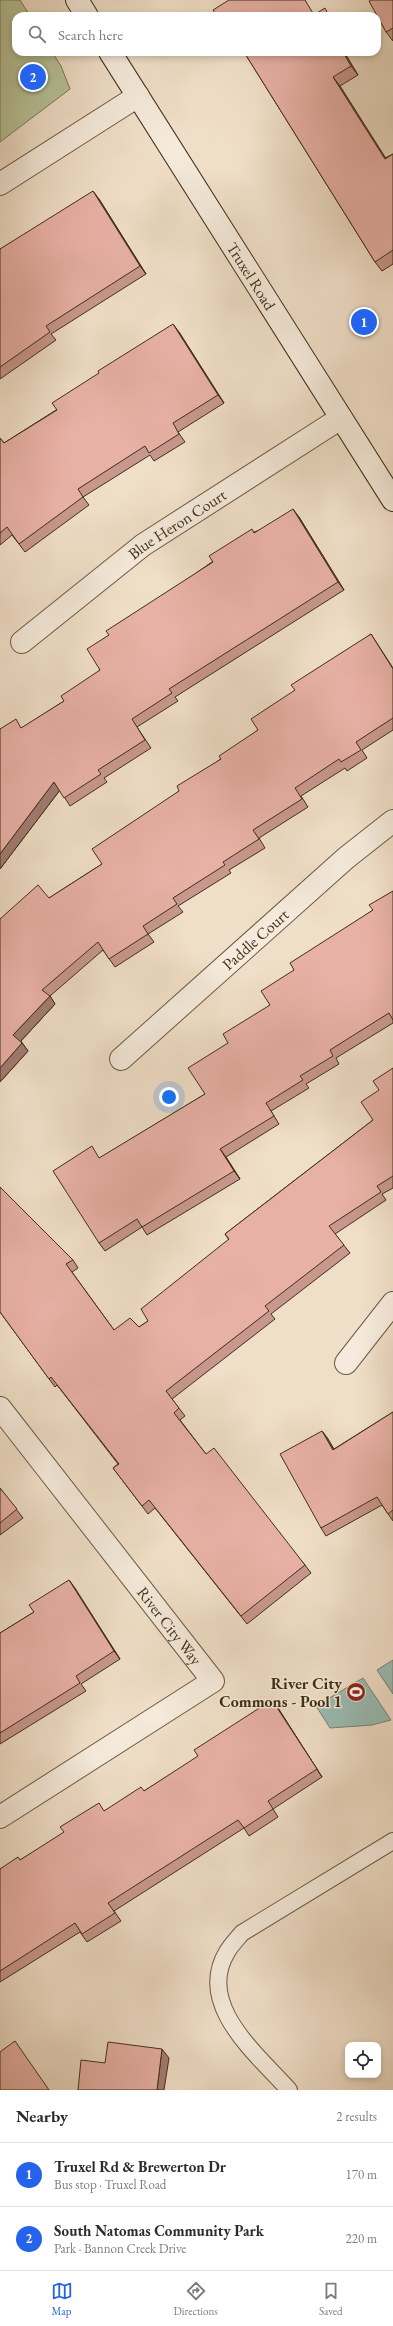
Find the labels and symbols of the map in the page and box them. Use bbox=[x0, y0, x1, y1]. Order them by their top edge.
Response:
pin: 2 bbox=[20, 62, 46, 92]
street label: Truxel Road bbox=[222, 238, 281, 315]
pin: 1 bbox=[351, 307, 377, 337]
street label: Blue Heron Court bbox=[124, 484, 230, 564]
street label: Paddle Court bbox=[218, 904, 293, 975]
your location bbox=[159, 1087, 179, 1107]
street label: River City Way bbox=[132, 1583, 207, 1670]
place label: River City Commons - Pool 1 bbox=[219, 1673, 342, 1712]
sports icon: River City Commons - Pool 1 bbox=[345, 1681, 367, 1703]

